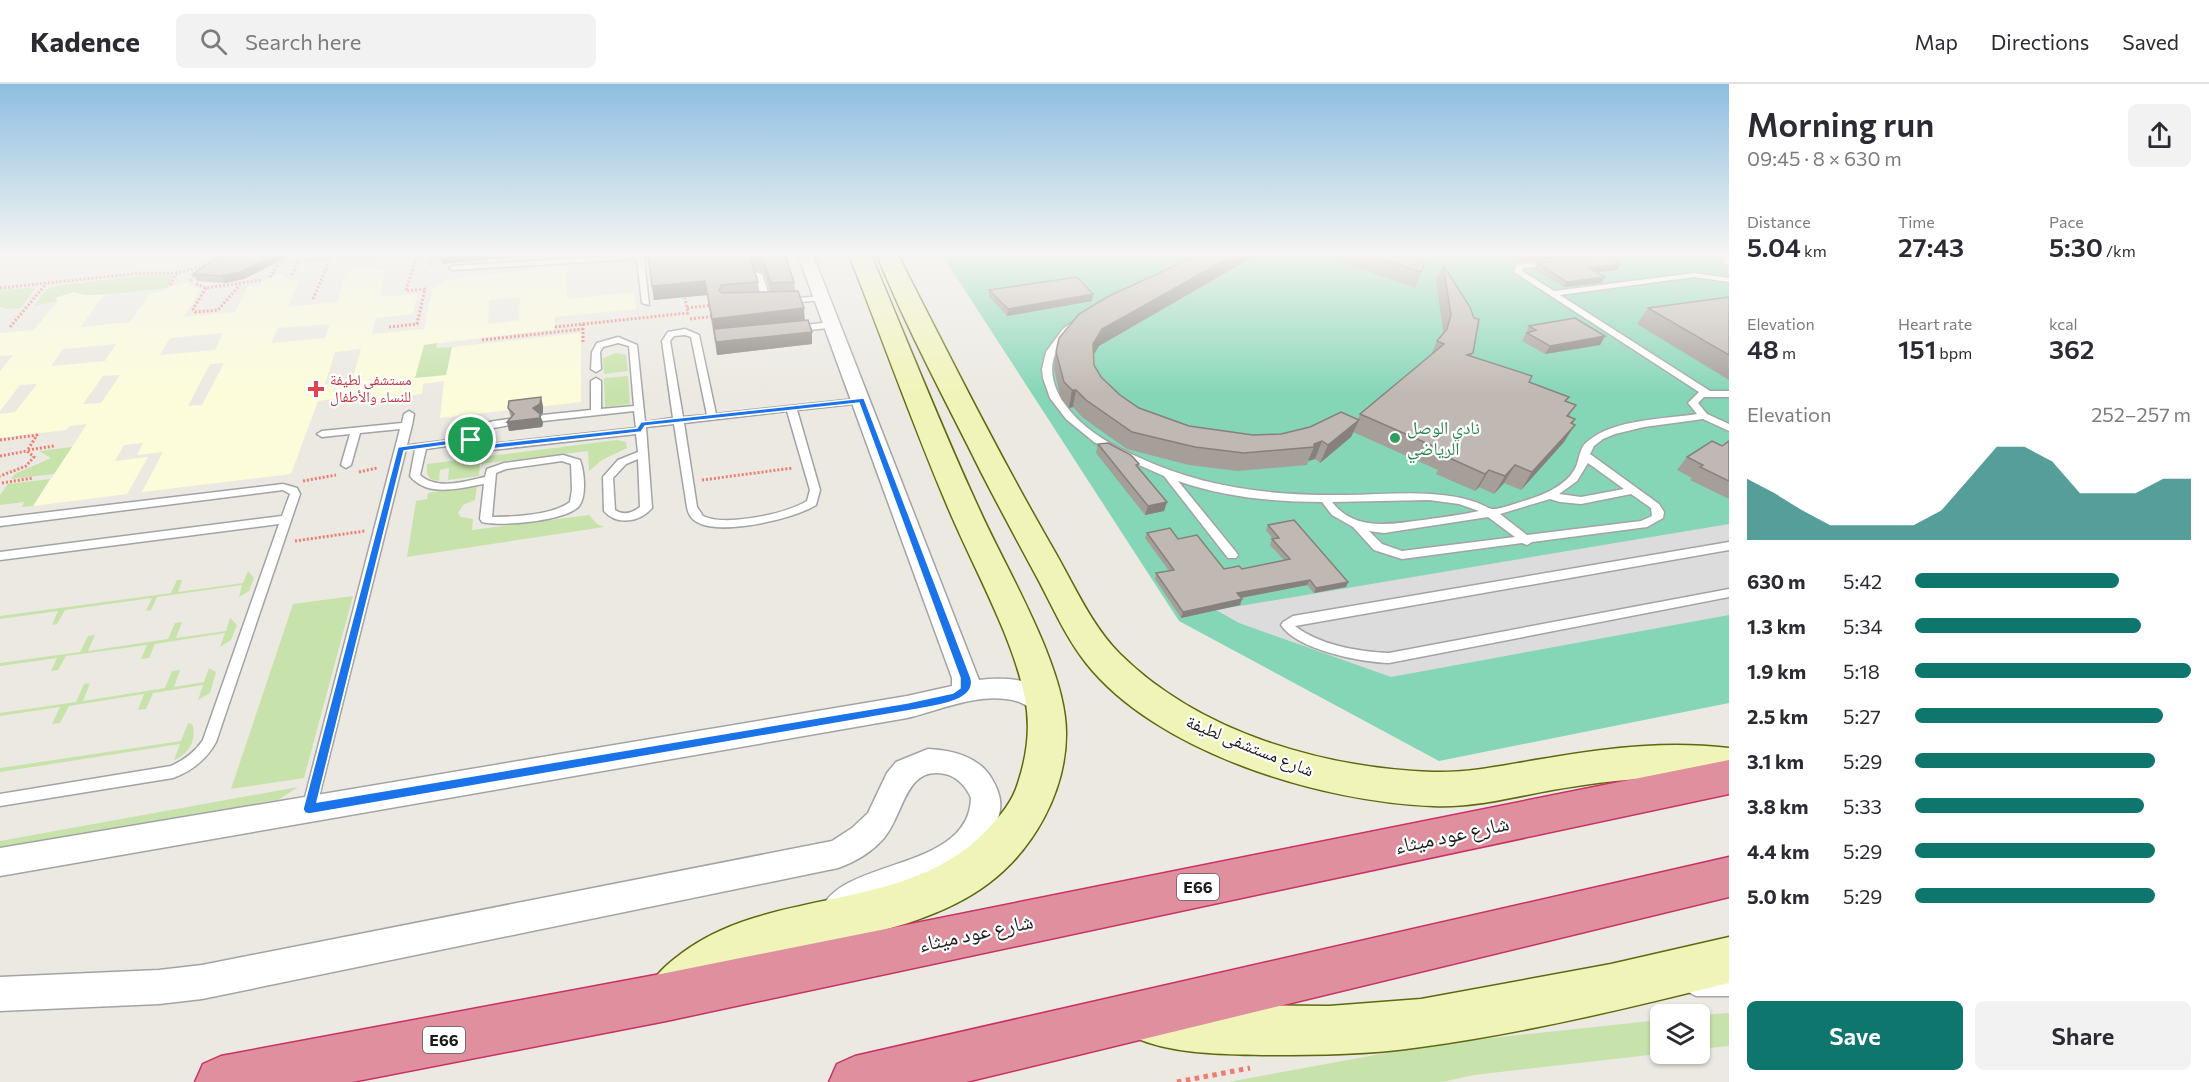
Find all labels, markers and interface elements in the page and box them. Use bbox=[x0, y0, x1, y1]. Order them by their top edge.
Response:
search box bbox=[176, 14, 596, 68]
text: Kadence bbox=[30, 24, 140, 58]
icon: search bbox=[197, 25, 230, 58]
text: Search here bbox=[245, 28, 361, 55]
text: Map bbox=[1915, 29, 1958, 54]
text: Directions bbox=[1991, 29, 2089, 54]
text: Saved bbox=[2122, 29, 2179, 54]
text: Morning run bbox=[1747, 103, 1934, 144]
button: share bbox=[2128, 104, 2191, 167]
text: 09:45 · 8 × 630 m bbox=[1747, 146, 1902, 170]
text: Distance bbox=[1747, 212, 1811, 231]
text: Time bbox=[1898, 212, 1935, 231]
text: Pace bbox=[2049, 212, 2084, 231]
text: 5.04 bbox=[1747, 231, 1801, 262]
text: 27:43 bbox=[1898, 231, 1964, 262]
text: 5:30 bbox=[2049, 231, 2103, 262]
text: km bbox=[1801, 241, 1827, 260]
text: /km bbox=[2103, 241, 2136, 260]
text: Elevation bbox=[1747, 314, 1815, 333]
text: Heart rate bbox=[1898, 314, 1972, 333]
text: kcal bbox=[2049, 314, 2078, 333]
text: 48 bbox=[1747, 333, 1779, 364]
text: 151 bbox=[1898, 333, 1936, 364]
text: 362 bbox=[2049, 333, 2095, 364]
text: m bbox=[1779, 343, 1796, 362]
text: bpm bbox=[1936, 343, 1972, 362]
place label: مستشفى لطيفة للنساء والأطفال bbox=[330, 370, 412, 407]
marker: مستشفى لطيفة للنساء والأطفال bbox=[307, 380, 325, 398]
text: Elevation bbox=[1747, 402, 1832, 426]
text: 252–257 m bbox=[2091, 402, 2191, 426]
pin bbox=[445, 414, 496, 465]
place label: نادي الوصل الرياضي bbox=[1407, 416, 1480, 464]
icon: arrive bbox=[454, 423, 487, 456]
marker: نادي الوصل الرياضي bbox=[1388, 431, 1402, 445]
text: 630 m bbox=[1747, 569, 1805, 593]
text: 5:42 bbox=[1843, 569, 1882, 593]
text: 1.3 km bbox=[1747, 614, 1806, 638]
text: 5:34 bbox=[1843, 614, 1883, 638]
text: 1.9 km bbox=[1747, 659, 1806, 683]
text: 5:18 bbox=[1843, 659, 1880, 683]
text: 2.5 km bbox=[1747, 704, 1808, 728]
text: 5:27 bbox=[1843, 704, 1881, 728]
street label: شارع مستشفى لطيفة bbox=[1183, 709, 1317, 782]
text: 3.1 km bbox=[1747, 749, 1804, 773]
text: 5:29 bbox=[1843, 749, 1882, 773]
text: 3.8 km bbox=[1747, 794, 1809, 818]
text: 5:33 bbox=[1843, 794, 1882, 818]
street label: شارع عود ميثاء bbox=[1392, 809, 1512, 860]
text: 4.4 km bbox=[1747, 839, 1809, 863]
text: 5:29 bbox=[1843, 839, 1882, 863]
road number: E66 bbox=[1177, 874, 1219, 900]
text: 5.0 km bbox=[1747, 884, 1809, 908]
text: 5:29 bbox=[1843, 884, 1882, 908]
street label: شارع عود ميثاء bbox=[916, 907, 1036, 958]
button: Save bbox=[1747, 1001, 1963, 1070]
button: Share bbox=[1975, 1001, 2191, 1070]
map controls bbox=[1650, 1004, 1710, 1064]
button: layers bbox=[1650, 1004, 1710, 1064]
road number: E66 bbox=[423, 1027, 465, 1053]

